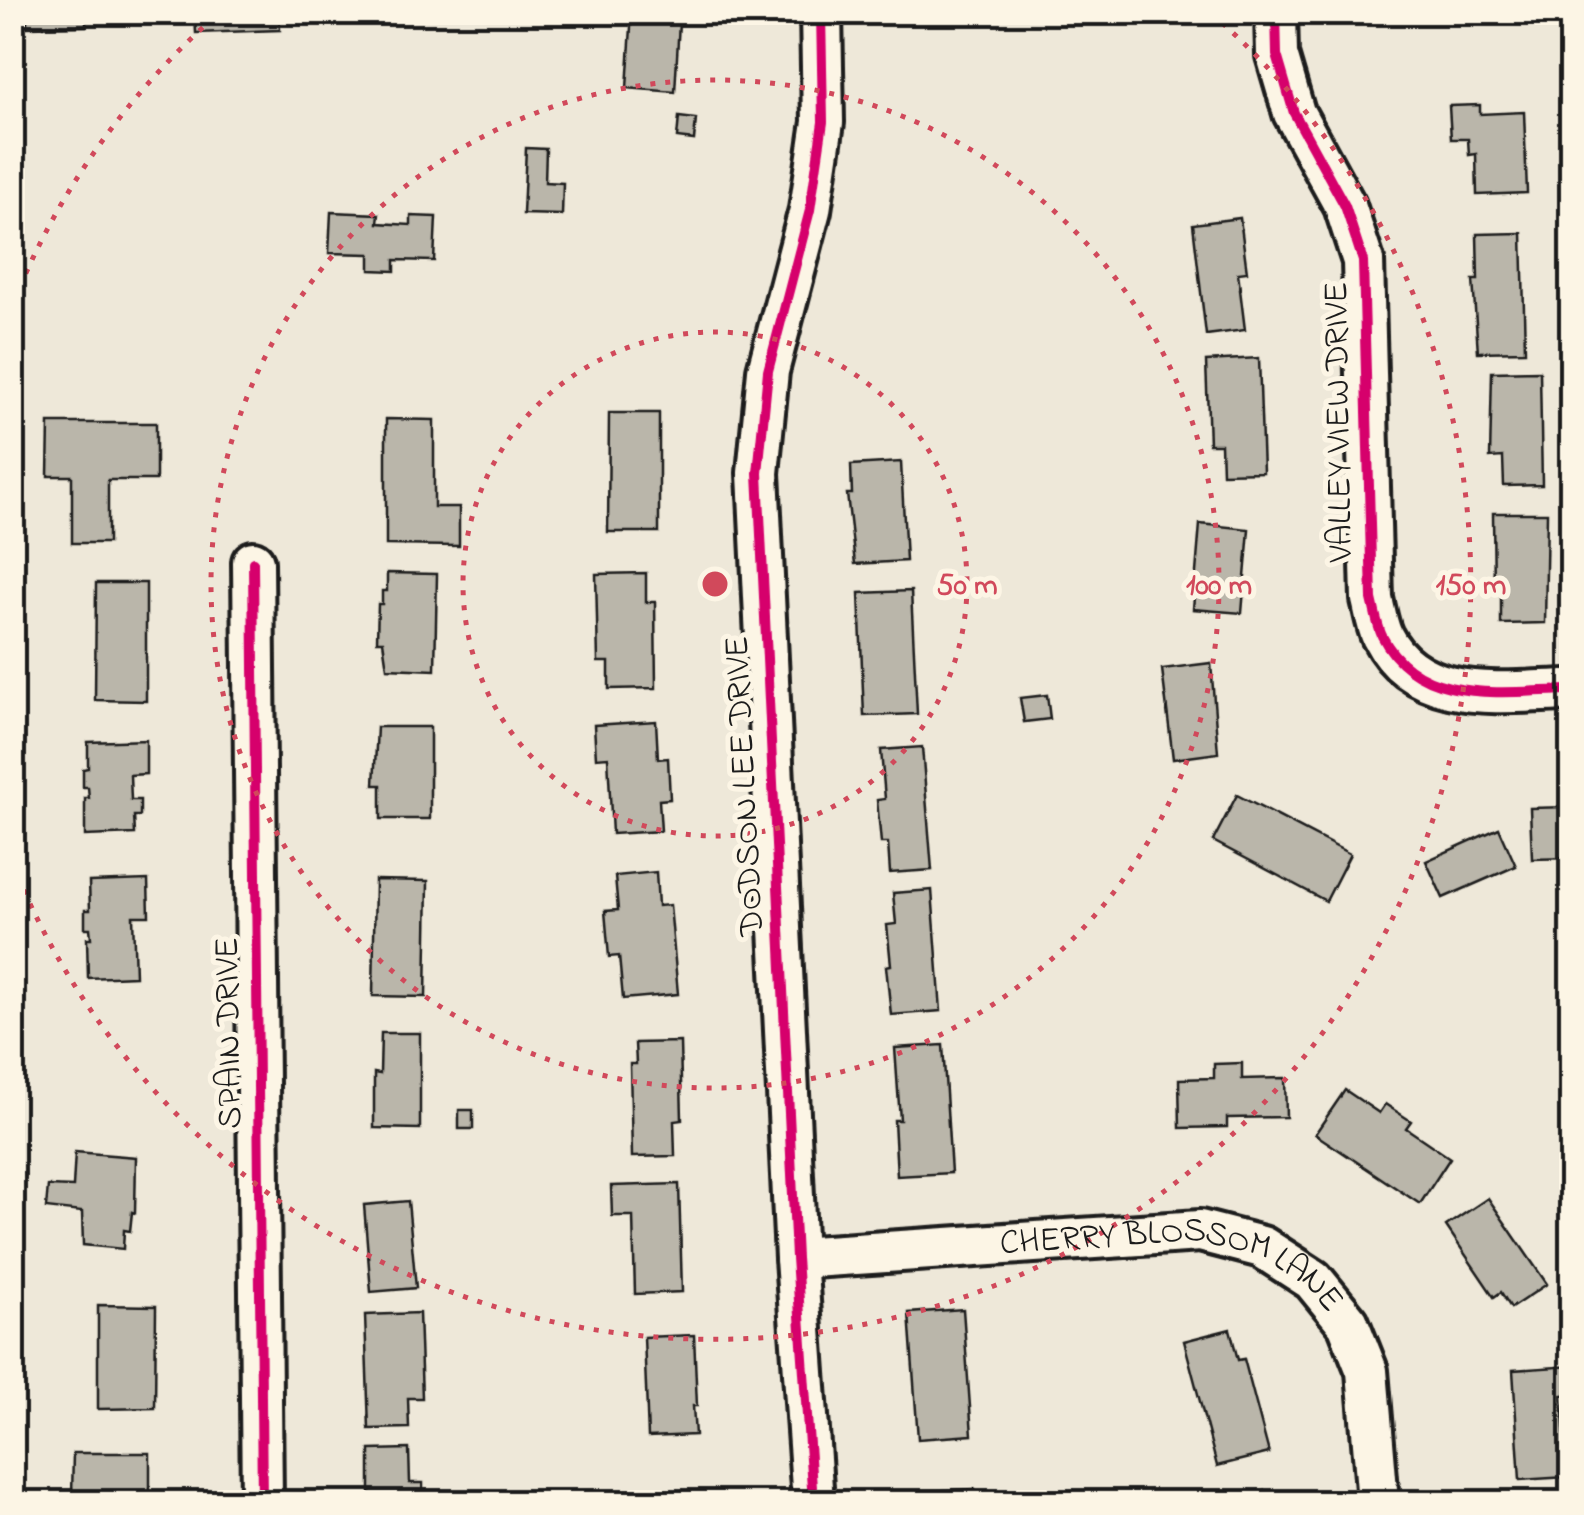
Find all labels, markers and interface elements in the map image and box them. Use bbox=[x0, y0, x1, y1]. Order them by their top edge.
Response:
street label: VALLEY VIEW DRIVE bbox=[1312, 281, 1368, 564]
text: 50 m bbox=[937, 565, 997, 609]
text: 100 m bbox=[1186, 565, 1252, 609]
text: 150 m bbox=[1436, 565, 1506, 609]
centre of rings bbox=[697, 566, 733, 602]
street label: DODSON LEE DRIVE bbox=[713, 635, 779, 938]
street label: SPAIN DRIVE bbox=[203, 937, 257, 1129]
street label: CHERRY BLOSSOM LANE bbox=[998, 1205, 1355, 1324]

